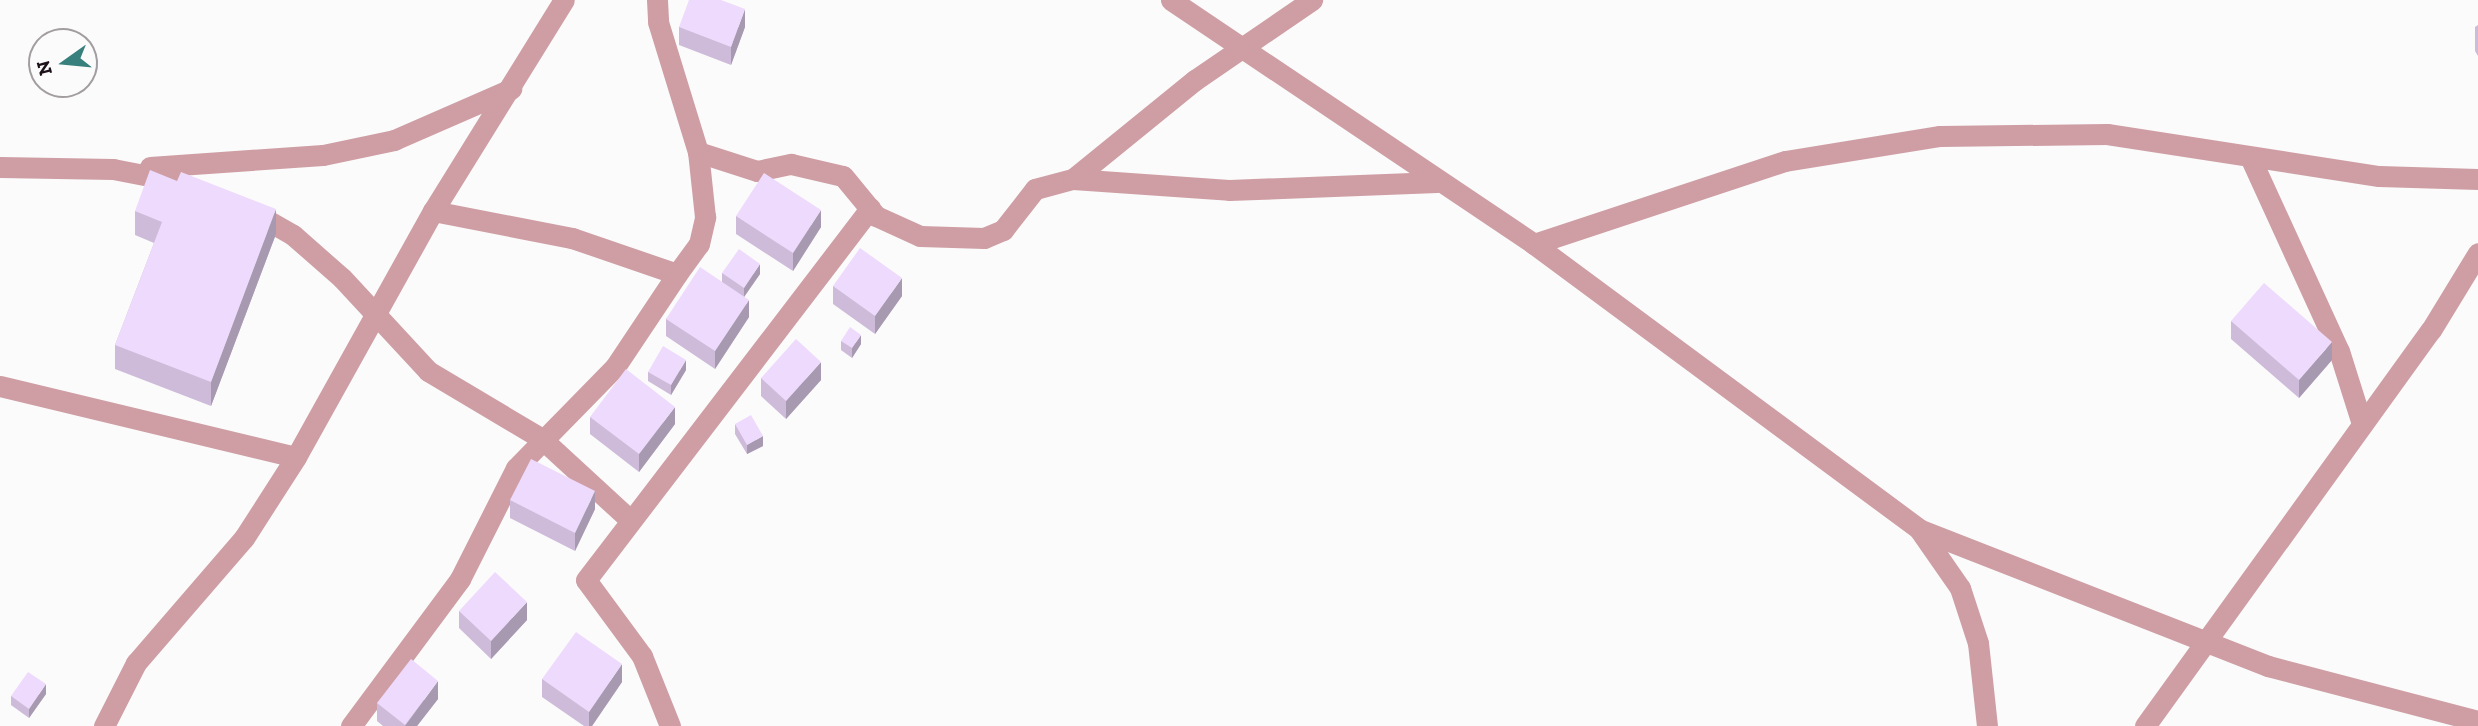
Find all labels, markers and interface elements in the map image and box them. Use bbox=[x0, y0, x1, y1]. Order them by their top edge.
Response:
north arrow bbox=[28, 28, 98, 98]
text: N bbox=[31, 58, 57, 78]

